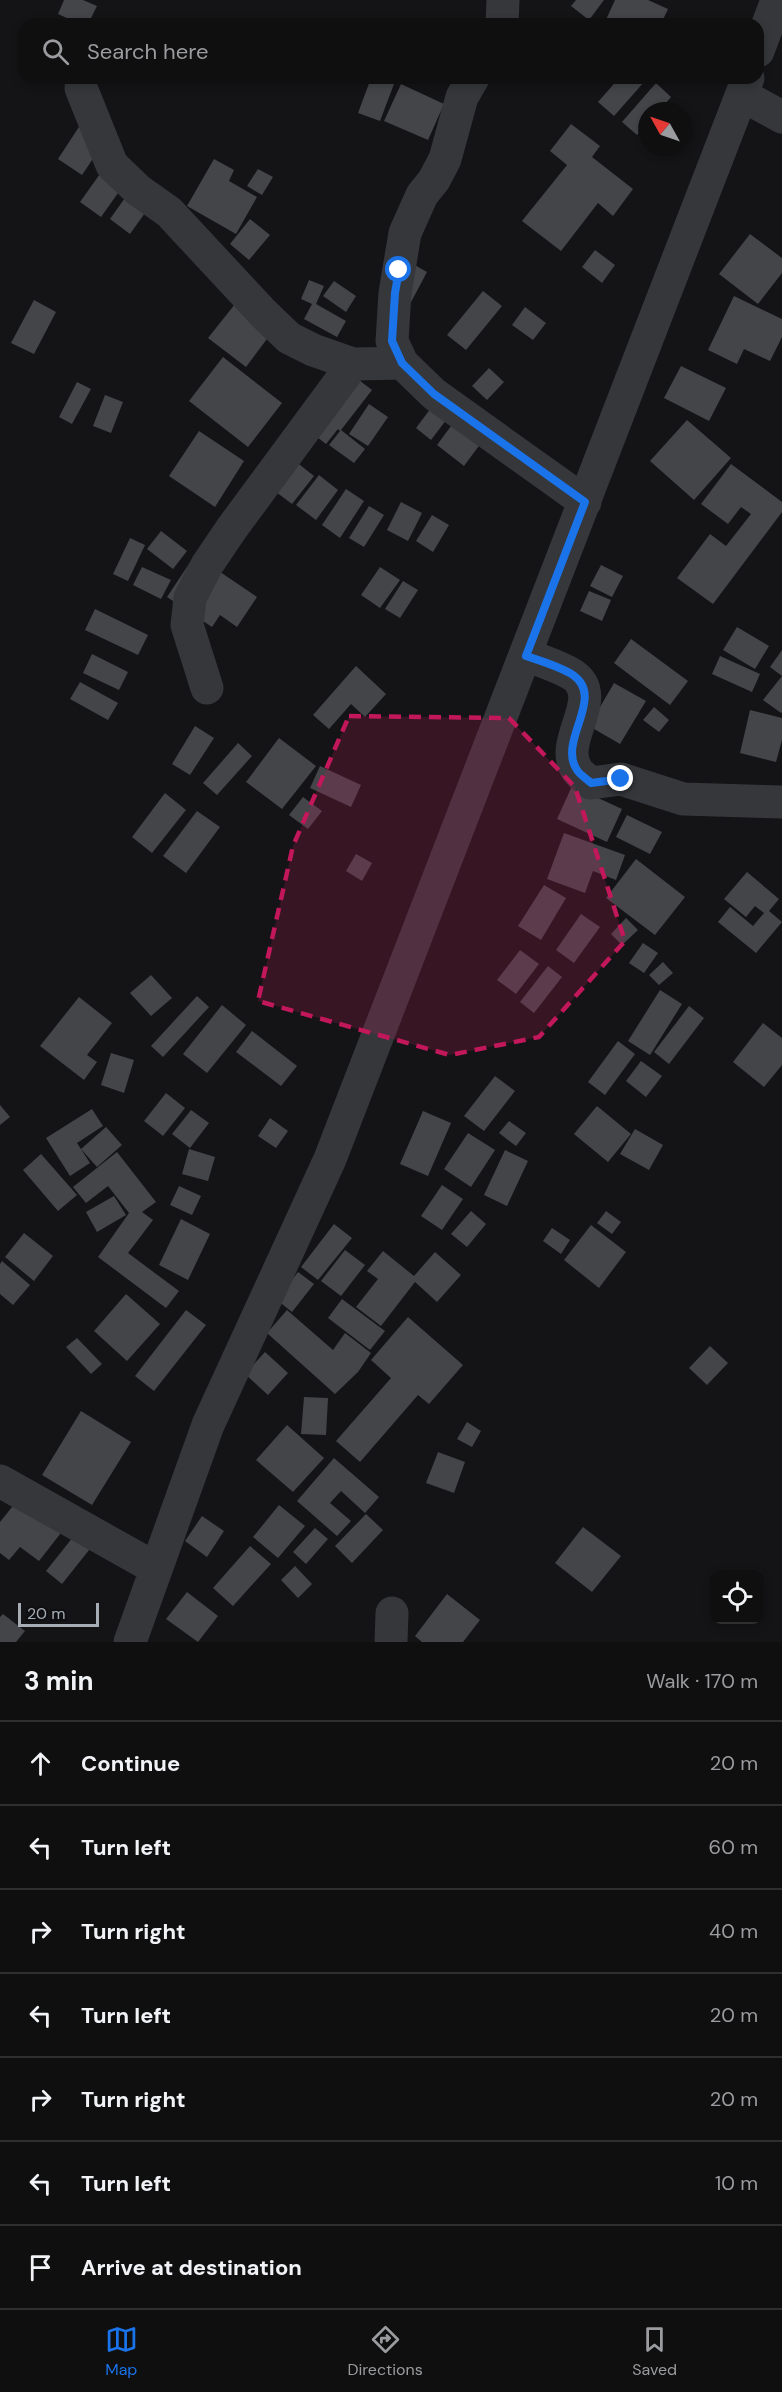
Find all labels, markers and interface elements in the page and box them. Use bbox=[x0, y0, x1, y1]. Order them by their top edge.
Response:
search box bbox=[18, 18, 764, 84]
icon: search bbox=[39, 35, 72, 68]
text: Search here bbox=[87, 37, 208, 66]
north arrow bbox=[638, 102, 692, 156]
route start bbox=[385, 256, 411, 282]
route end bbox=[607, 765, 633, 791]
map controls bbox=[710, 1570, 764, 1624]
button: locate bbox=[710, 1570, 764, 1624]
scale bar bbox=[18, 1600, 99, 1628]
text: 20 m bbox=[27, 1603, 66, 1624]
text: 3 min bbox=[24, 1664, 93, 1698]
text: Walk · 170 m bbox=[646, 1668, 758, 1694]
icon: ahead bbox=[24, 1747, 57, 1780]
text: Continue bbox=[81, 1749, 180, 1778]
text: 20 m bbox=[710, 1750, 758, 1776]
icon: left bbox=[24, 1831, 57, 1864]
text: Turn left bbox=[81, 1833, 171, 1862]
text: 60 m bbox=[709, 1834, 758, 1860]
icon: right bbox=[24, 1915, 57, 1948]
text: Turn right bbox=[81, 1917, 186, 1946]
text: 40 m bbox=[709, 1918, 758, 1944]
icon: left bbox=[24, 1999, 57, 2032]
text: Turn left bbox=[81, 2001, 171, 2030]
text: 20 m bbox=[710, 2002, 758, 2028]
icon: right bbox=[24, 2083, 57, 2116]
text: Turn right bbox=[81, 2085, 186, 2114]
text: 20 m bbox=[710, 2086, 758, 2112]
icon: left bbox=[24, 2167, 57, 2200]
text: Turn left bbox=[81, 2169, 171, 2198]
text: 10 m bbox=[715, 2170, 758, 2196]
icon: arrive bbox=[24, 2251, 57, 2284]
text: Arrive at destination bbox=[81, 2253, 302, 2282]
tab: Map bbox=[105, 2323, 138, 2380]
tab: Directions bbox=[347, 2323, 423, 2380]
tab: Saved bbox=[632, 2323, 677, 2380]

